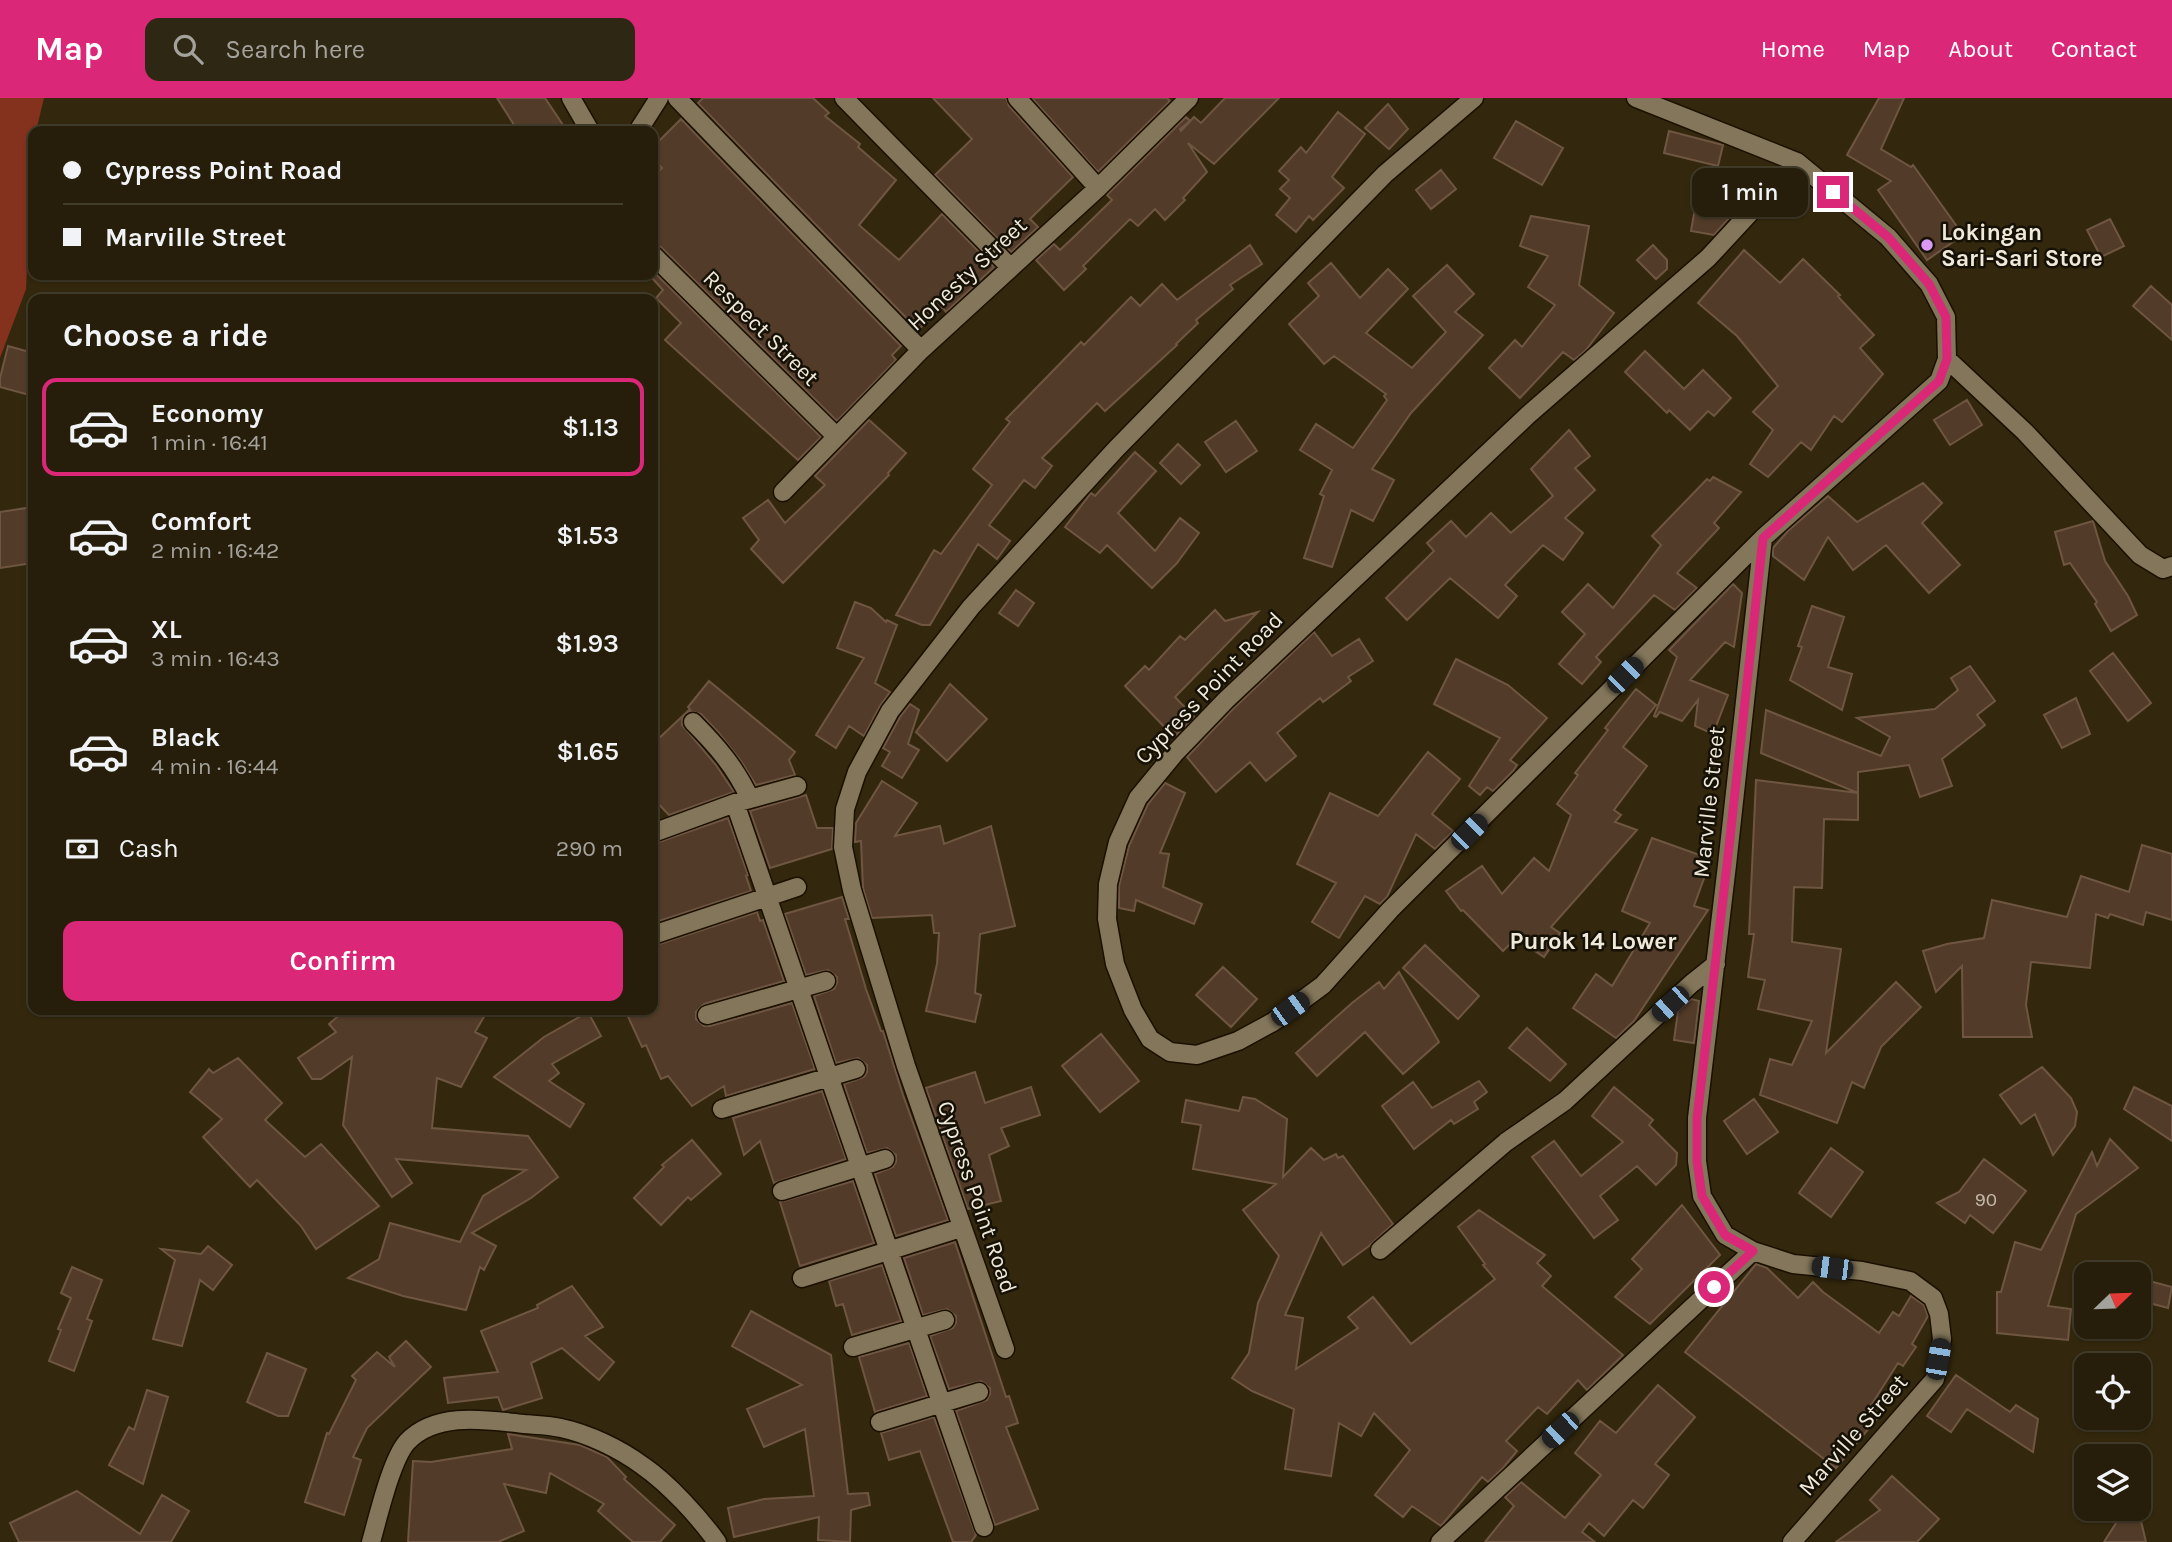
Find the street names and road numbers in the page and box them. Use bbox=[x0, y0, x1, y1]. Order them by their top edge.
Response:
street label: Honesty Street bbox=[902, 211, 1033, 336]
street label: Respect Street bbox=[698, 265, 825, 392]
street label: Cypress Point Road bbox=[1129, 606, 1289, 770]
street label: Marville Street bbox=[1688, 725, 1730, 879]
street label: Cypress Point Road bbox=[931, 1098, 1023, 1296]
street label: Marville Street bbox=[1793, 1368, 1913, 1501]

